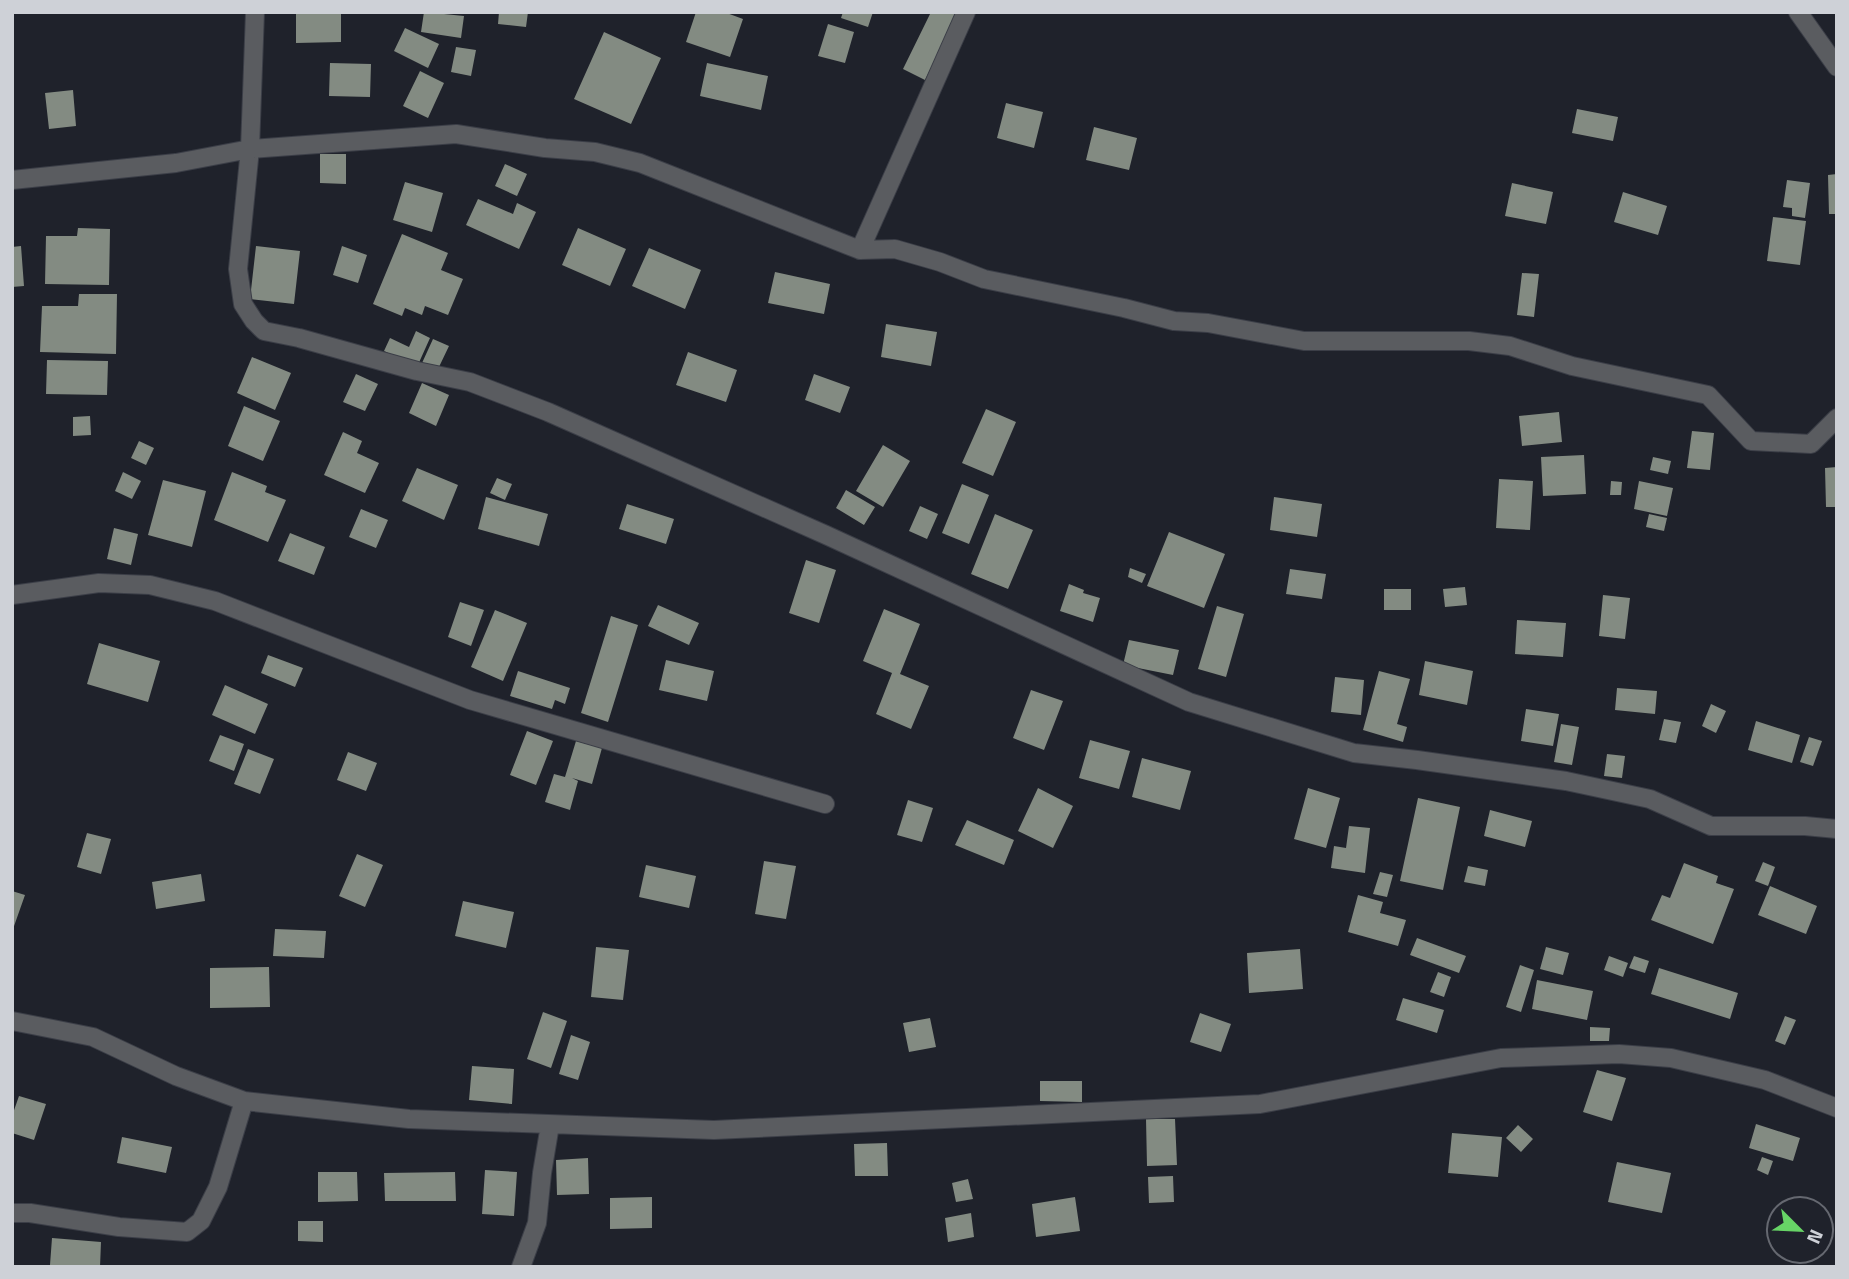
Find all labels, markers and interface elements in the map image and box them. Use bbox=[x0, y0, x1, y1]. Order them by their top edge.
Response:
north arrow bbox=[1765, 1195, 1835, 1265]
text: N bbox=[1800, 1225, 1832, 1249]

